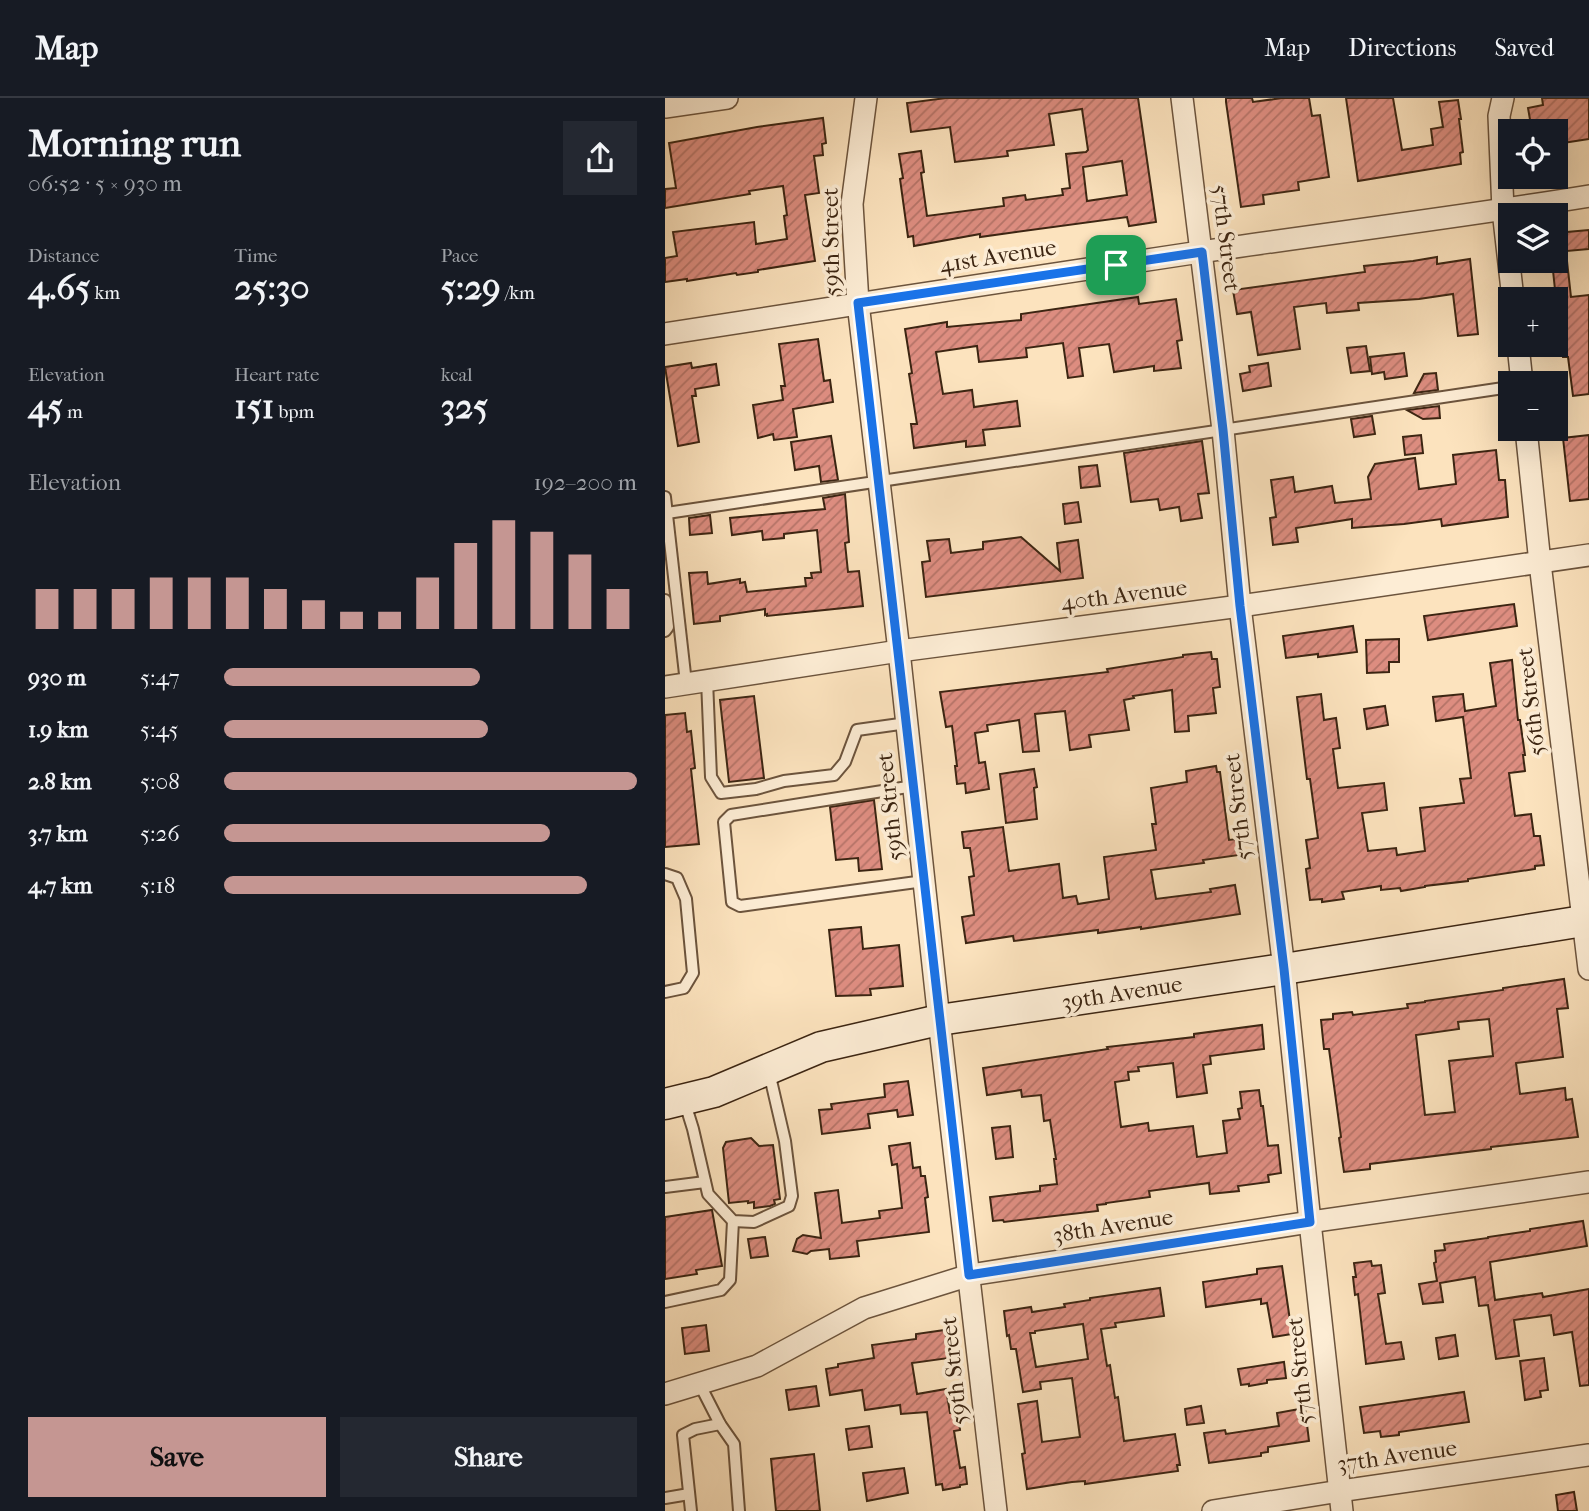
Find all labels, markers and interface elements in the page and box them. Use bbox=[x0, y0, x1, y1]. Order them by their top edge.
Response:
text: Map bbox=[35, 29, 98, 68]
text: Map bbox=[1264, 34, 1310, 62]
text: Directions bbox=[1348, 34, 1456, 62]
text: Saved bbox=[1494, 34, 1554, 62]
map controls bbox=[1498, 119, 1568, 441]
button: locate bbox=[1498, 119, 1568, 189]
text: Morning run bbox=[28, 121, 241, 166]
button: share bbox=[563, 121, 637, 195]
text: 06:52 · 5 × 930 m bbox=[28, 170, 182, 197]
street label: 57th Street bbox=[1206, 183, 1246, 293]
street label: 59th Street bbox=[817, 187, 845, 297]
button: layers bbox=[1498, 203, 1568, 273]
street label: 41st Avenue bbox=[938, 233, 1058, 279]
pin bbox=[1086, 235, 1146, 295]
text: Distance bbox=[28, 245, 99, 267]
text: Time bbox=[234, 245, 278, 267]
text: Pace bbox=[441, 245, 479, 267]
icon: arrive bbox=[1097, 246, 1135, 284]
text: 4.65 bbox=[28, 267, 90, 308]
text: 25:30 bbox=[234, 267, 310, 308]
text: 5:29 bbox=[441, 267, 501, 308]
text: km bbox=[90, 282, 120, 304]
text: /km bbox=[501, 282, 535, 304]
button: + bbox=[1498, 287, 1568, 357]
text: Elevation bbox=[28, 364, 105, 386]
text: Heart rate bbox=[234, 364, 319, 386]
text: kcal bbox=[441, 364, 473, 386]
button: − bbox=[1498, 371, 1568, 441]
text: 45 bbox=[28, 386, 63, 427]
text: 151 bbox=[234, 386, 274, 427]
text: 325 bbox=[441, 386, 488, 427]
text: m bbox=[63, 401, 83, 423]
text: bpm bbox=[274, 401, 314, 423]
text: Elevation bbox=[28, 469, 121, 496]
text: 192–200 m bbox=[534, 469, 637, 496]
street label: 40th Avenue bbox=[1060, 574, 1188, 616]
street label: 56th Street bbox=[1511, 646, 1551, 758]
text: 930 m bbox=[28, 664, 86, 691]
text: 5:47 bbox=[140, 664, 180, 691]
text: 1.9 km bbox=[28, 716, 88, 743]
text: 5:45 bbox=[140, 716, 178, 743]
street label: 59th Street bbox=[871, 752, 909, 862]
street label: 57th Street bbox=[1218, 752, 1258, 862]
text: 2.8 km bbox=[28, 768, 92, 795]
text: 5:08 bbox=[140, 768, 180, 795]
text: 3.7 km bbox=[28, 820, 88, 847]
text: 5:26 bbox=[140, 820, 180, 847]
text: 4.7 km bbox=[28, 872, 92, 899]
text: 5:18 bbox=[140, 872, 175, 899]
street label: 39th Avenue bbox=[1060, 970, 1184, 1016]
street label: 38th Avenue bbox=[1051, 1203, 1175, 1249]
street label: 59th Street bbox=[935, 1316, 973, 1426]
street label: 57th Street bbox=[1281, 1316, 1319, 1426]
button: Save bbox=[28, 1417, 326, 1497]
button: Share bbox=[340, 1417, 637, 1497]
street label: 37th Avenue bbox=[1335, 1434, 1459, 1478]

